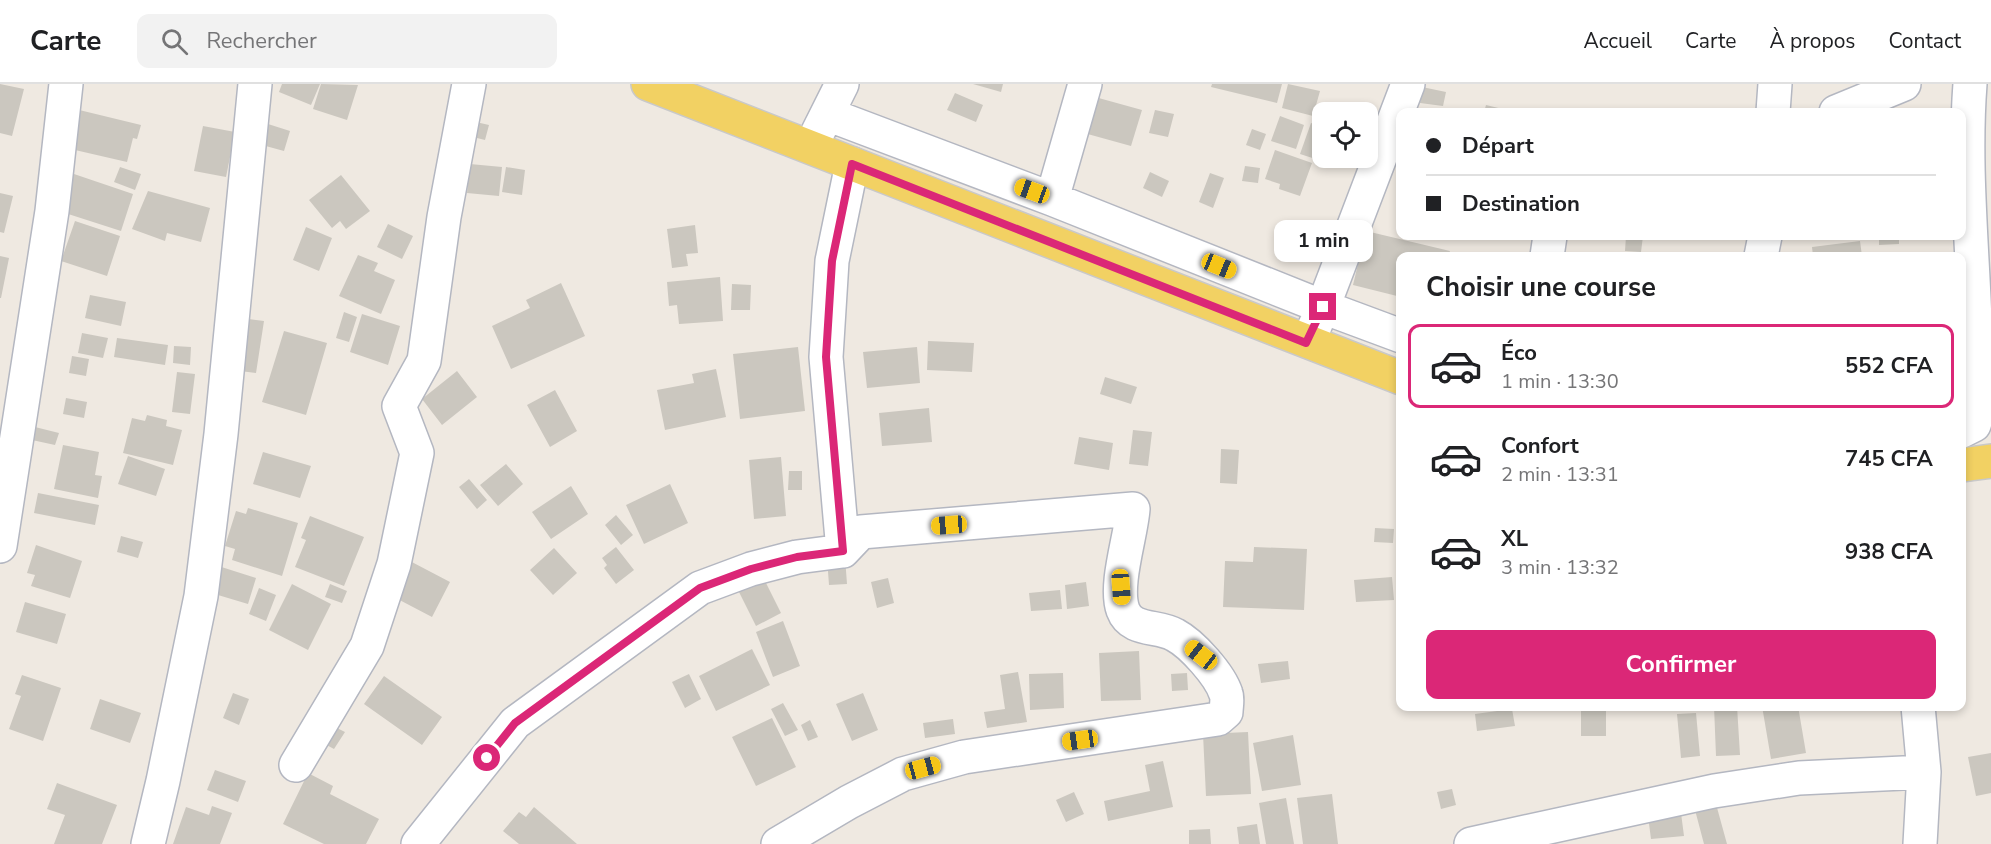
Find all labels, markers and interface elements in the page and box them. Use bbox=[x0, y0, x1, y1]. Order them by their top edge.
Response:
search box bbox=[137, 14, 557, 68]
text: Carte bbox=[30, 22, 101, 60]
icon: search bbox=[158, 25, 191, 58]
text: Rechercher bbox=[206, 26, 317, 56]
text: Accueil bbox=[1583, 27, 1652, 55]
text: Carte bbox=[1685, 27, 1736, 55]
text: À propos bbox=[1769, 27, 1855, 55]
text: Contact bbox=[1888, 27, 1961, 55]
map controls bbox=[1312, 102, 1378, 168]
button: locate bbox=[1312, 102, 1378, 168]
text: Départ bbox=[1462, 131, 1534, 161]
car bbox=[1012, 176, 1052, 206]
text: Destination bbox=[1462, 189, 1580, 219]
callout: 1 min bbox=[1274, 220, 1372, 262]
text: 1 min bbox=[1298, 227, 1349, 254]
car bbox=[1199, 251, 1239, 281]
text: Choisir une course bbox=[1426, 269, 1656, 306]
route end bbox=[1309, 293, 1336, 320]
text: Éco bbox=[1501, 338, 1537, 368]
icon: car bbox=[1429, 339, 1483, 393]
text: 552 CFA bbox=[1845, 351, 1933, 381]
text: 1 min · 13:30 bbox=[1501, 368, 1619, 395]
text: Confort bbox=[1501, 431, 1579, 461]
icon: car bbox=[1429, 432, 1483, 486]
text: 745 CFA bbox=[1845, 444, 1933, 474]
text: 2 min · 13:31 bbox=[1501, 461, 1619, 488]
car bbox=[930, 515, 968, 535]
text: XL bbox=[1501, 524, 1528, 554]
icon: car bbox=[1429, 525, 1483, 579]
text: 938 CFA bbox=[1845, 537, 1933, 567]
text: 3 min · 13:32 bbox=[1501, 554, 1619, 581]
car bbox=[1111, 568, 1131, 606]
button: Confirmer bbox=[1426, 630, 1936, 699]
car bbox=[1181, 637, 1221, 673]
car bbox=[1061, 729, 1099, 751]
route start bbox=[473, 744, 500, 771]
car bbox=[903, 755, 943, 781]

